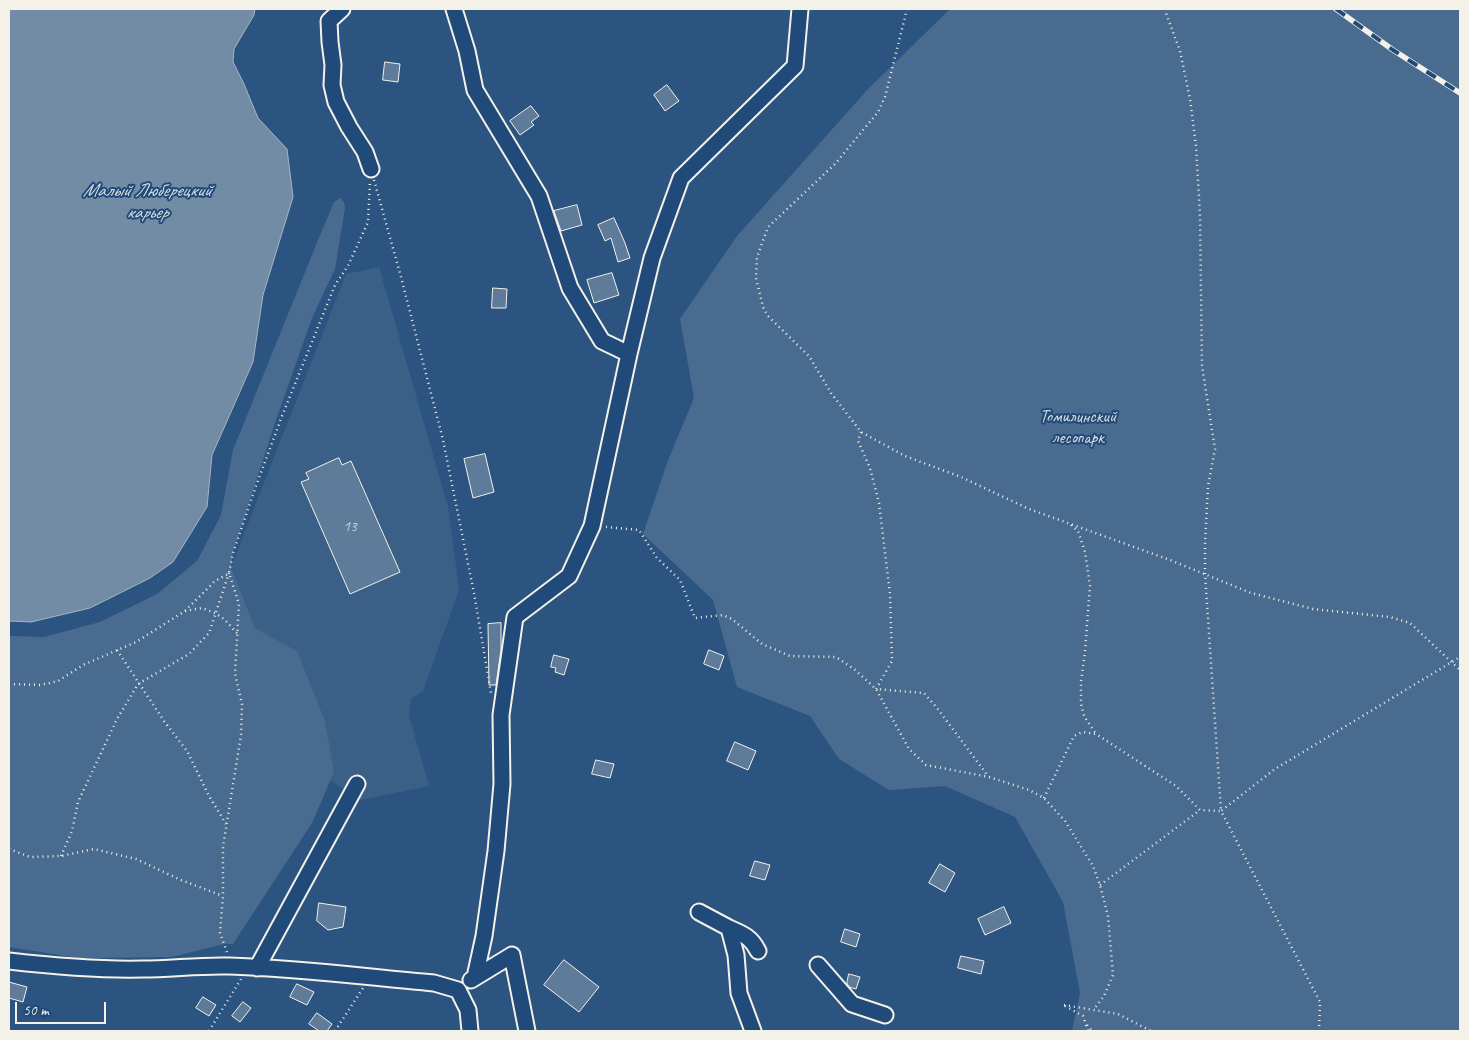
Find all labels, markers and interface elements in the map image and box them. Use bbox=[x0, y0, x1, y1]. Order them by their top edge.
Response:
water label: Малый Люберецкий карьер bbox=[83, 180, 211, 224]
park label: Томилинский лесопарк bbox=[1040, 406, 1116, 448]
house number: 13 bbox=[343, 518, 357, 536]
scale bar bbox=[18, 992, 109, 1024]
text: 50 m bbox=[23, 1001, 49, 1020]

